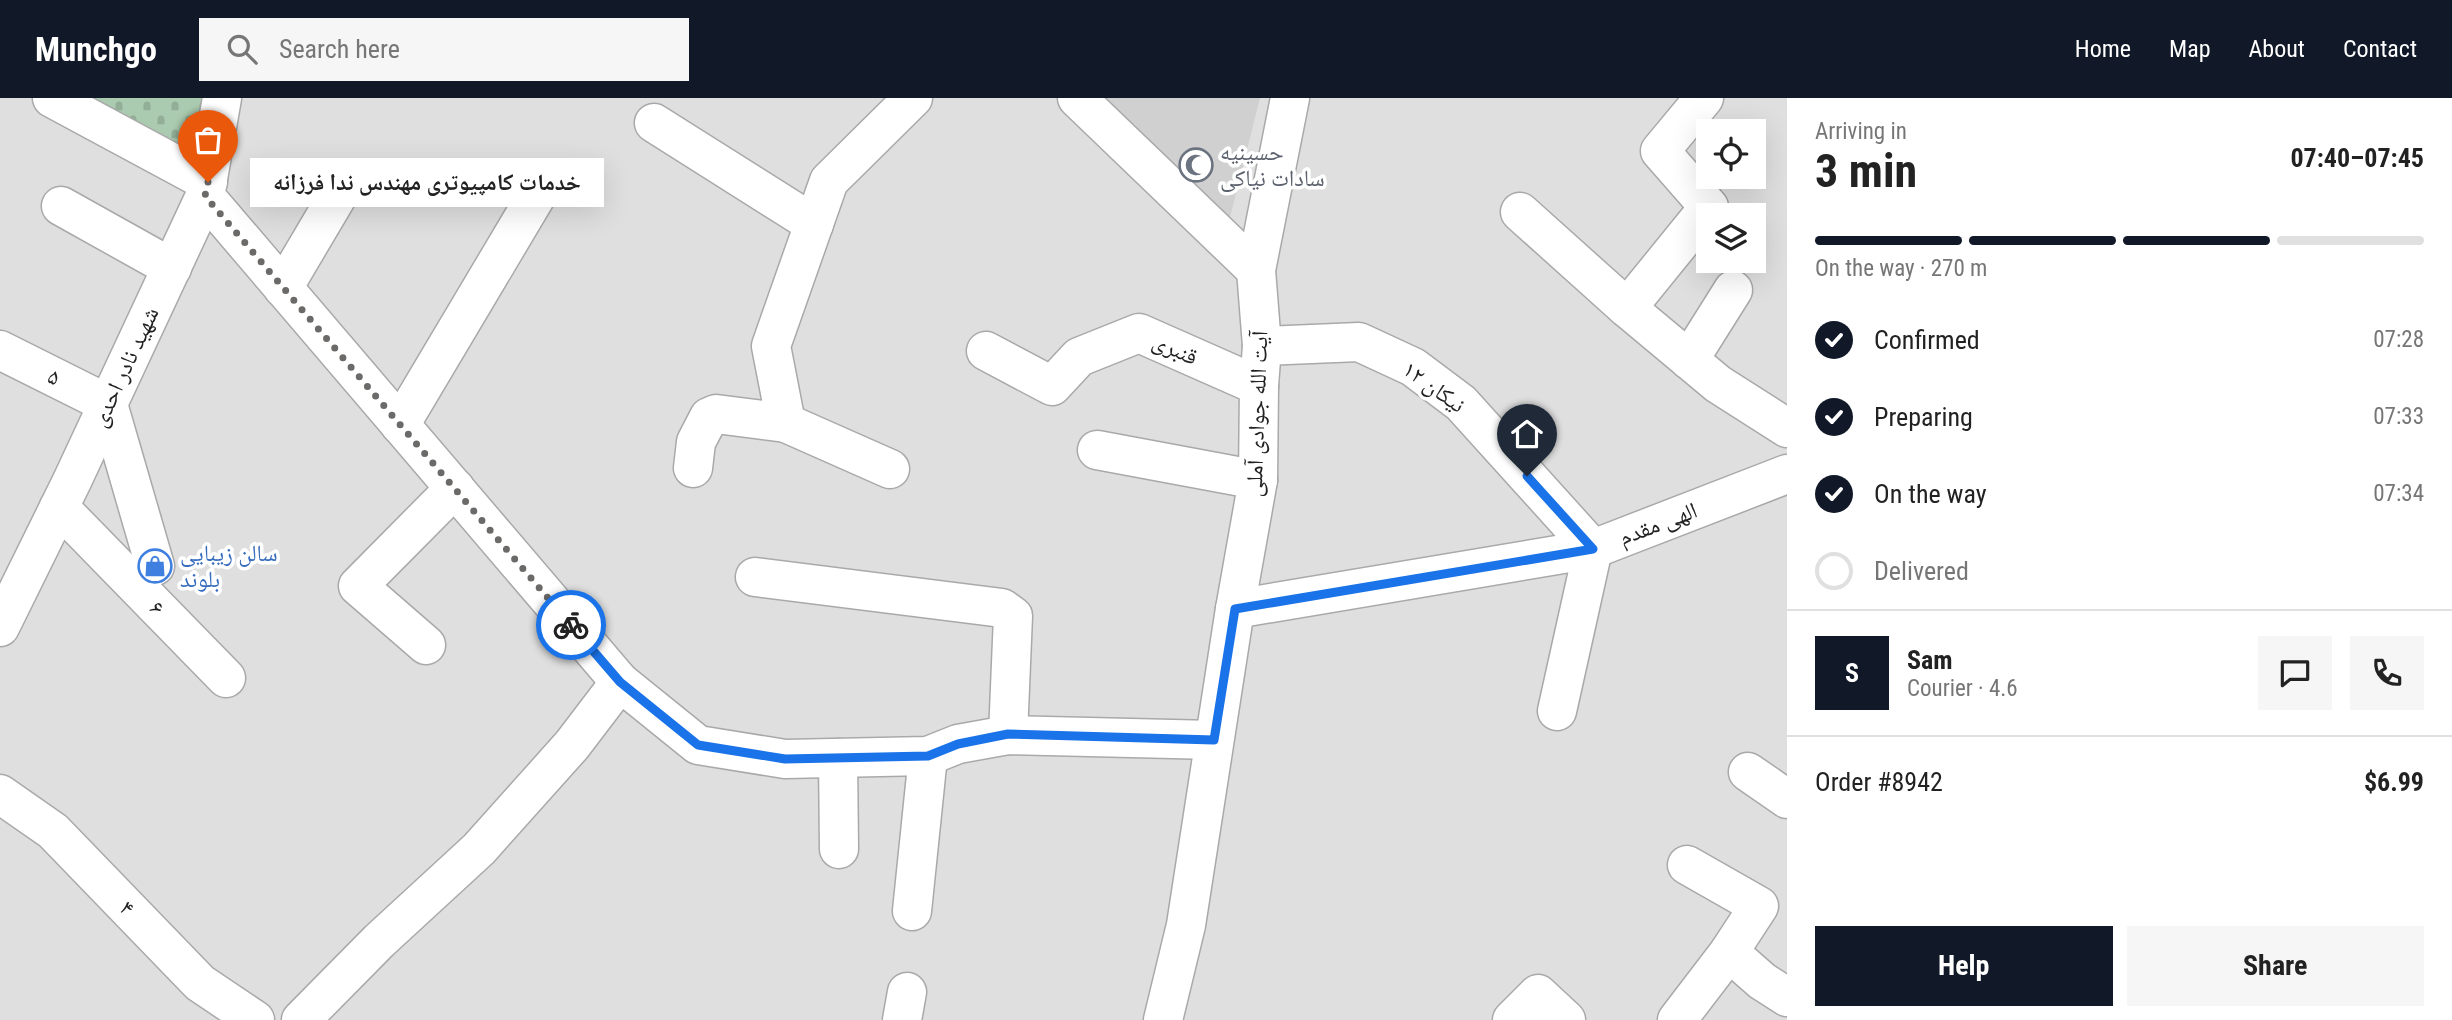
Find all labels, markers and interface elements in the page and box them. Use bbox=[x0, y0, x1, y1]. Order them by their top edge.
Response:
search box bbox=[199, 18, 689, 81]
text: Munchgo bbox=[35, 30, 157, 69]
icon: search bbox=[223, 30, 261, 68]
text: Search here bbox=[279, 34, 400, 64]
text: Home bbox=[2075, 35, 2131, 63]
text: Map bbox=[2169, 35, 2211, 63]
text: About bbox=[2249, 35, 2305, 63]
text: Contact bbox=[2343, 35, 2417, 63]
pin bbox=[178, 110, 238, 182]
text: Arriving in bbox=[1815, 118, 1907, 145]
map controls bbox=[1696, 119, 1766, 273]
button: locate bbox=[1696, 119, 1766, 189]
icon: bag bbox=[189, 121, 227, 159]
place label: حسینیه سادات نیاکی bbox=[1220, 139, 1325, 192]
text: 07:40–07:45 bbox=[2290, 143, 2424, 173]
text: 3 min bbox=[1815, 144, 1917, 198]
mosque icon: حسینیه سادات نیاکی bbox=[1177, 146, 1215, 184]
callout: خدمات کامپیوتری مهندس ندا فرزانه bbox=[250, 158, 604, 206]
text: خدمات کامپیوتری مهندس ندا فرزانه bbox=[273, 169, 581, 196]
button: layers bbox=[1696, 203, 1766, 273]
text: On the way · 270 m bbox=[1815, 255, 1987, 282]
street label: شهید نادر احدی bbox=[85, 303, 165, 431]
icon: check bbox=[1815, 321, 1853, 359]
text: Confirmed bbox=[1874, 325, 1980, 355]
text: 07:28 bbox=[2373, 326, 2424, 353]
street label: قنبری bbox=[1148, 327, 1202, 371]
street label: آیت الله جوادی آملی bbox=[1241, 329, 1273, 498]
street label: نیکان ۱۲ bbox=[1398, 355, 1470, 419]
street label: ۵ bbox=[43, 363, 65, 391]
icon: check bbox=[1815, 398, 1853, 436]
text: Preparing bbox=[1874, 402, 1973, 432]
text: 07:33 bbox=[2373, 403, 2424, 430]
pin bbox=[1497, 404, 1557, 476]
icon: home bbox=[1508, 415, 1546, 453]
icon: check bbox=[1815, 475, 1853, 513]
text: On the way bbox=[1874, 479, 1987, 509]
text: 07:34 bbox=[2373, 480, 2424, 507]
street label: الهی مقدم bbox=[1615, 497, 1702, 553]
place label: سالن زیبایی بلوند bbox=[180, 540, 278, 593]
shop icon: سالن زیبایی بلوند bbox=[136, 547, 174, 585]
text: Delivered bbox=[1874, 556, 1969, 586]
courier bbox=[536, 590, 606, 660]
street label: ۶ bbox=[144, 595, 170, 621]
icon: bike bbox=[552, 606, 590, 644]
button: chat bbox=[2258, 636, 2332, 710]
button: phone bbox=[2350, 636, 2424, 710]
text: Sam bbox=[1907, 645, 1953, 675]
text: S bbox=[1845, 658, 1859, 688]
text: Courier · 4.6 bbox=[1907, 675, 2018, 702]
text: Order #8942 bbox=[1815, 767, 1943, 797]
text: $6.99 bbox=[2364, 767, 2424, 797]
street label: ۴ bbox=[114, 895, 140, 921]
button: Help bbox=[1815, 926, 2113, 1006]
button: Share bbox=[2127, 926, 2424, 1006]

